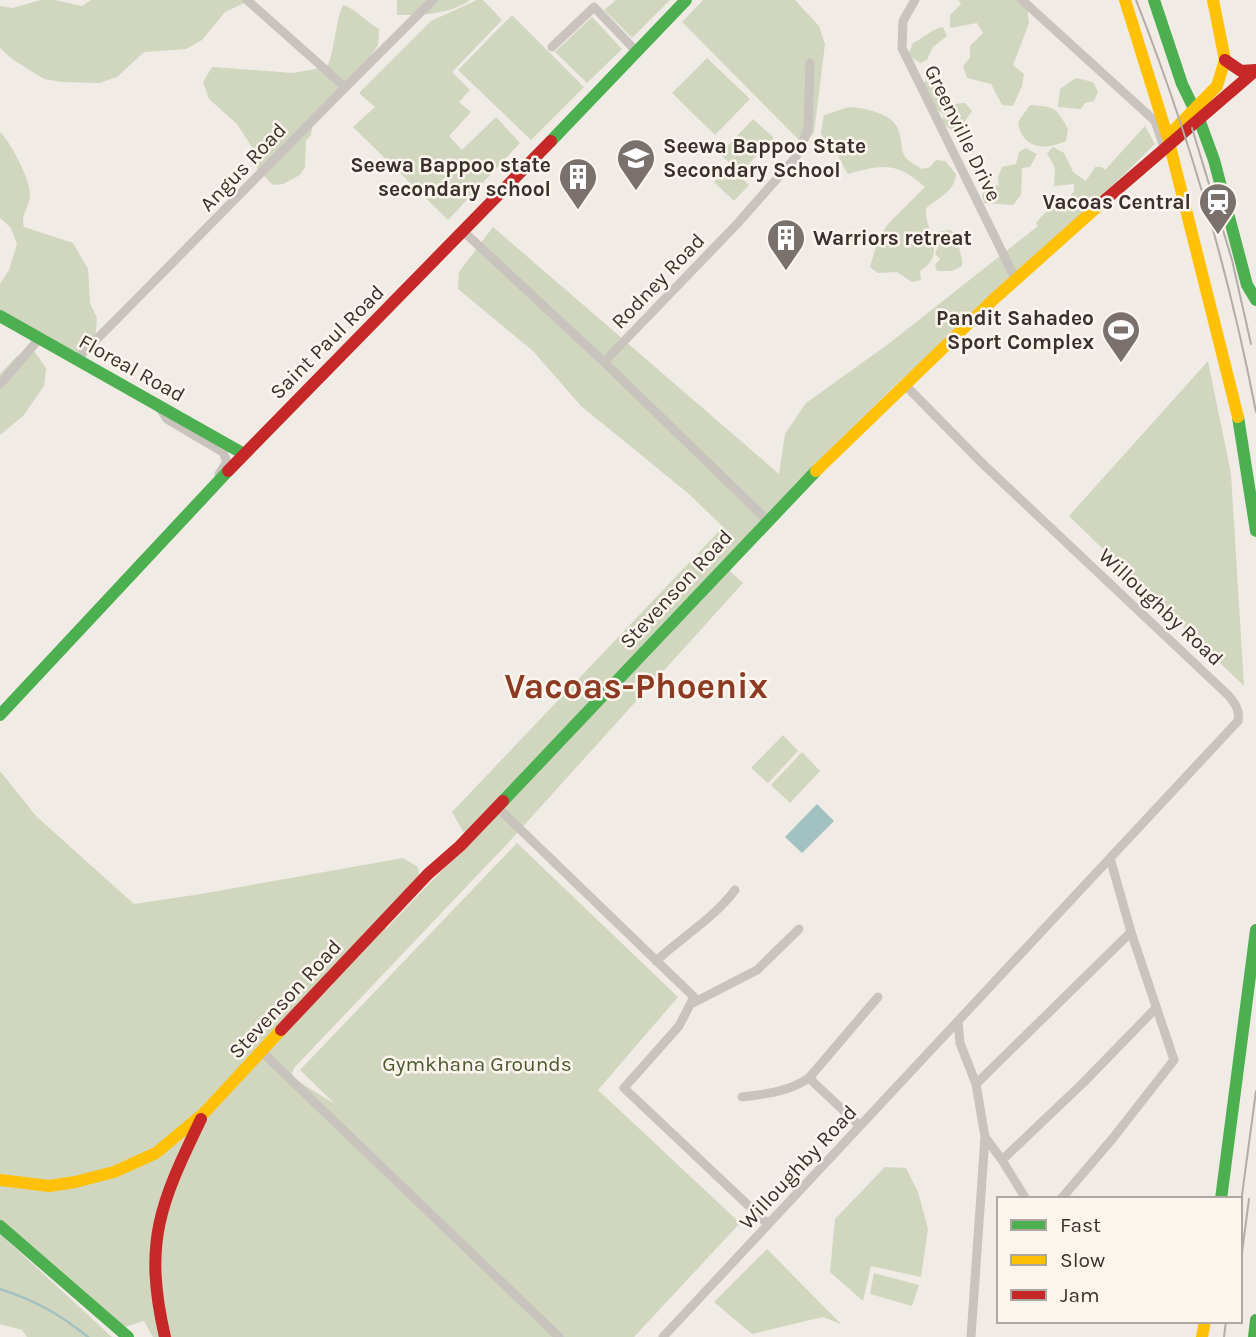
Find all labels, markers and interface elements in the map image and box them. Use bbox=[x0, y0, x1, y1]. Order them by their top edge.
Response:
street label: Greenville Drive bbox=[920, 61, 1006, 205]
street label: Angus Road bbox=[195, 118, 291, 216]
place label: Seewa Bappoo State Secondary School bbox=[663, 134, 866, 182]
school or university icon: Seewa Bappoo State Secondary School bbox=[615, 137, 657, 192]
place label: Seewa Bappoo state secondary school bbox=[350, 153, 551, 201]
building icon: Seewa Bappoo state secondary school bbox=[557, 156, 599, 211]
station icon: Vacoas Central bbox=[1197, 181, 1239, 236]
place label: Vacoas Central bbox=[1043, 190, 1191, 214]
building icon: Warriors retreat bbox=[765, 217, 807, 272]
place label: Warriors retreat bbox=[813, 226, 972, 250]
street label: Rodney Road bbox=[607, 228, 709, 334]
street label: Saint Paul Road bbox=[265, 280, 389, 404]
place label: Pandit Sahadeo Sport Complex bbox=[936, 306, 1094, 354]
sports icon: Pandit Sahadeo Sport Complex bbox=[1100, 309, 1142, 364]
street label: Floreal Road bbox=[75, 329, 189, 407]
street label: Stevenson Road bbox=[615, 525, 737, 653]
street label: Willoughby Road bbox=[1094, 543, 1228, 671]
district label: Vacoas-Phoenix bbox=[504, 666, 768, 707]
street label: Stevenson Road bbox=[224, 935, 346, 1063]
park label: Gymkhana Grounds bbox=[382, 1052, 572, 1076]
street label: Willoughby Road bbox=[734, 1100, 862, 1234]
legend bbox=[997, 1197, 1242, 1323]
text: Fast bbox=[1060, 1213, 1101, 1237]
text: Slow bbox=[1060, 1248, 1105, 1272]
text: Jam bbox=[1060, 1283, 1100, 1307]

